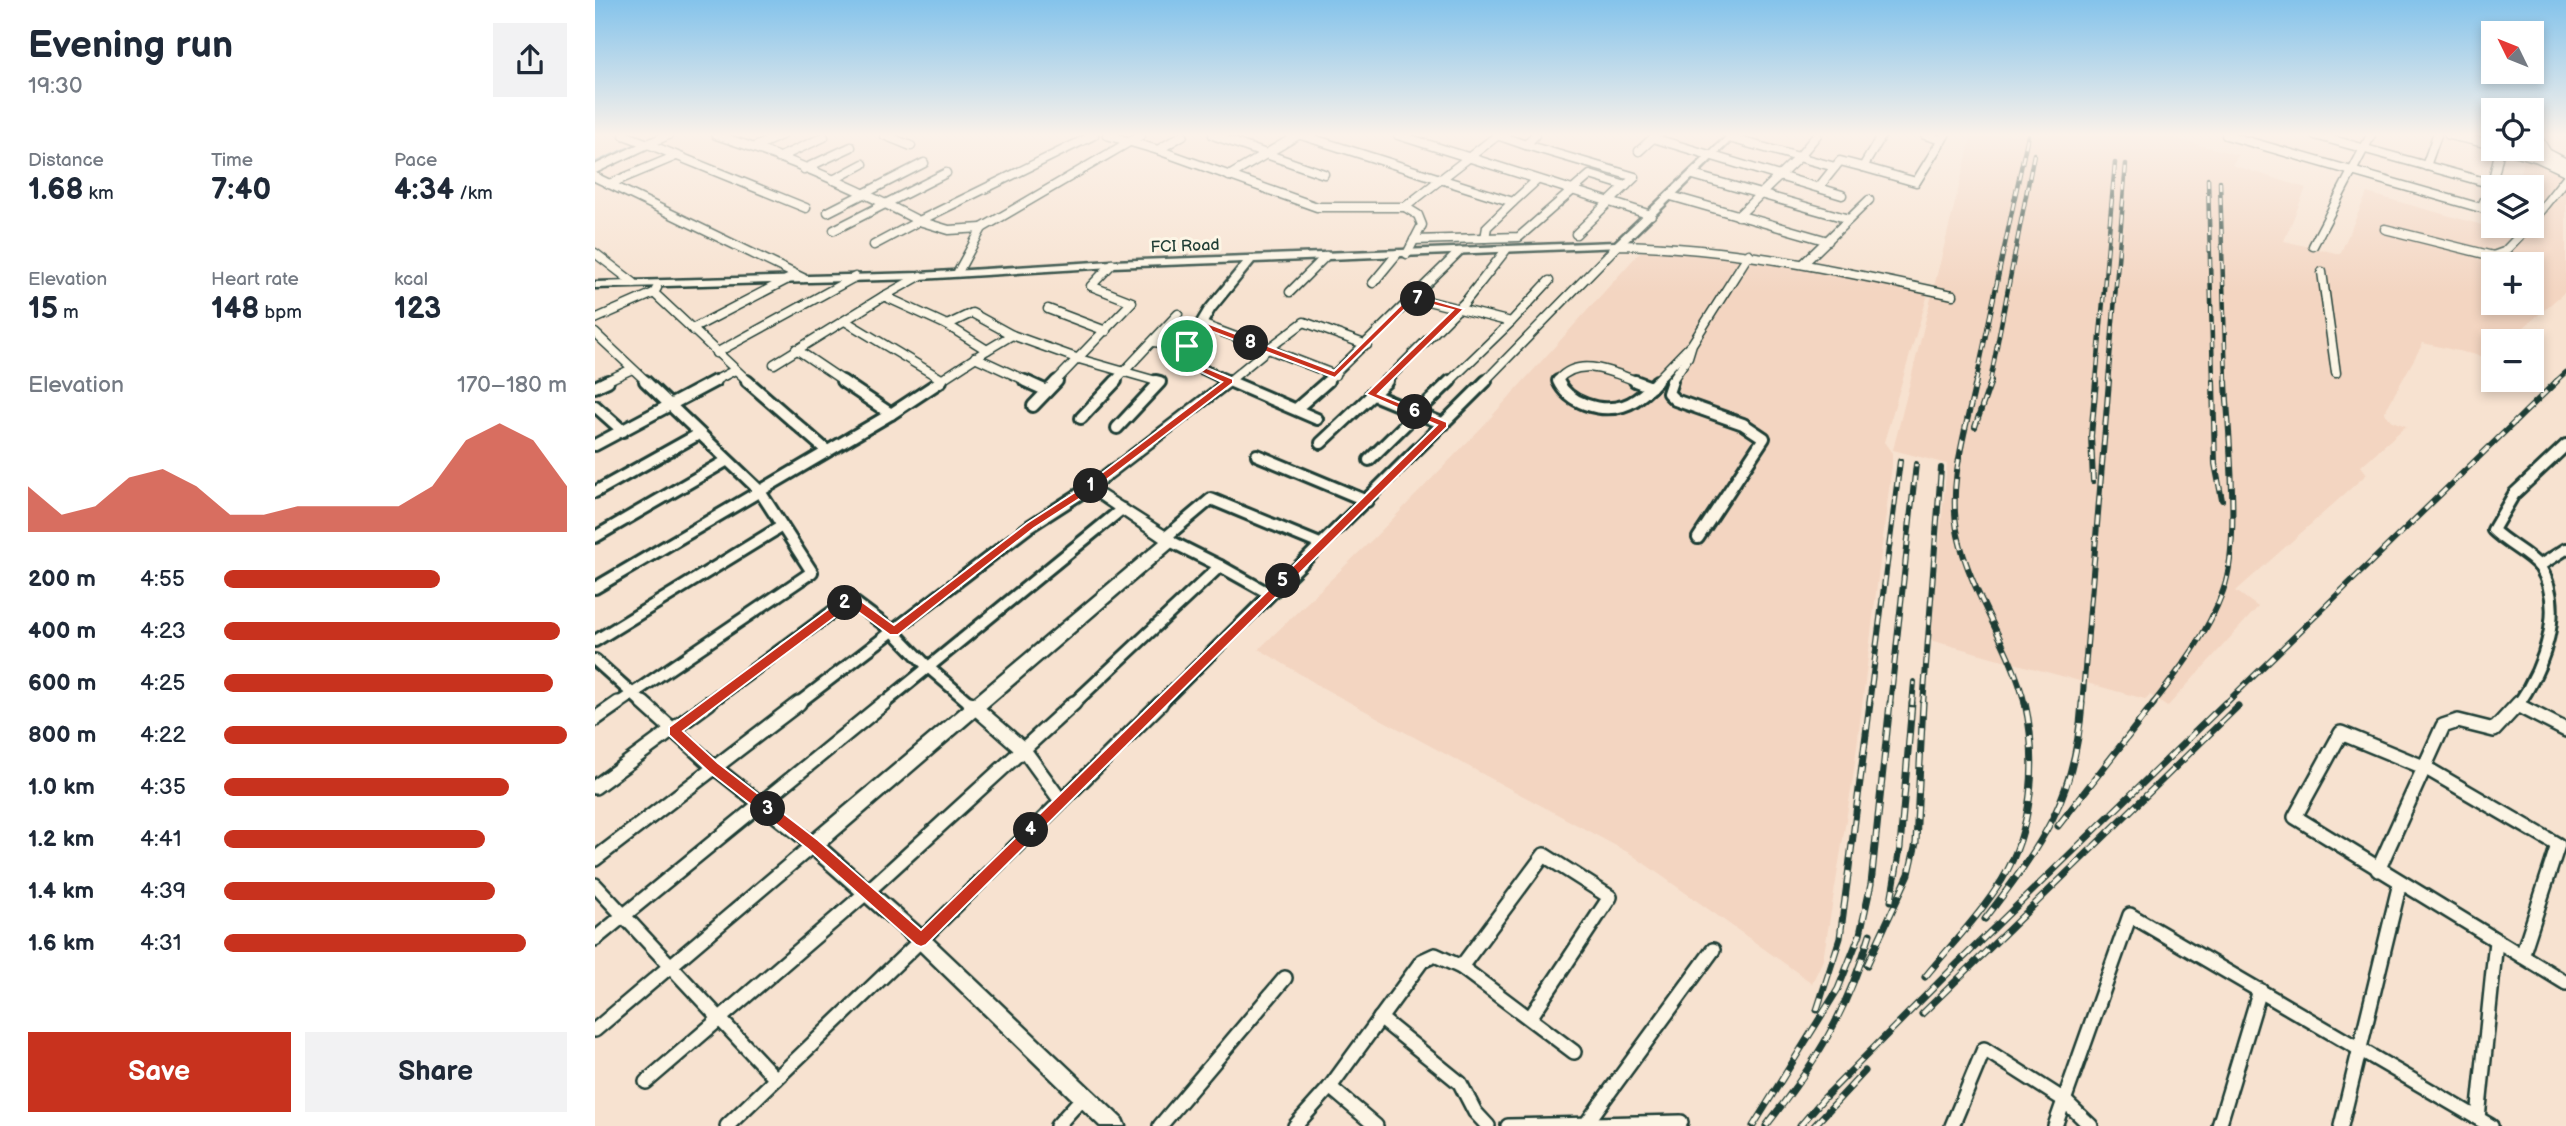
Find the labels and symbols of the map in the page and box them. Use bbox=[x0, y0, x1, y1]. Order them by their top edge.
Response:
north arrow bbox=[2481, 21, 2545, 84]
street label: FCI Road bbox=[1150, 236, 1220, 257]
pin: 7 bbox=[1401, 282, 1435, 316]
pin bbox=[1157, 316, 1217, 376]
pin: 8 bbox=[1233, 326, 1269, 360]
pin: 6 bbox=[1397, 394, 1433, 430]
pin: 1 bbox=[1073, 468, 1109, 504]
pin: 5 bbox=[1265, 564, 1301, 598]
pin: 2 bbox=[827, 586, 863, 620]
pin: 3 bbox=[751, 792, 785, 826]
pin: 4 bbox=[1013, 812, 1048, 848]

